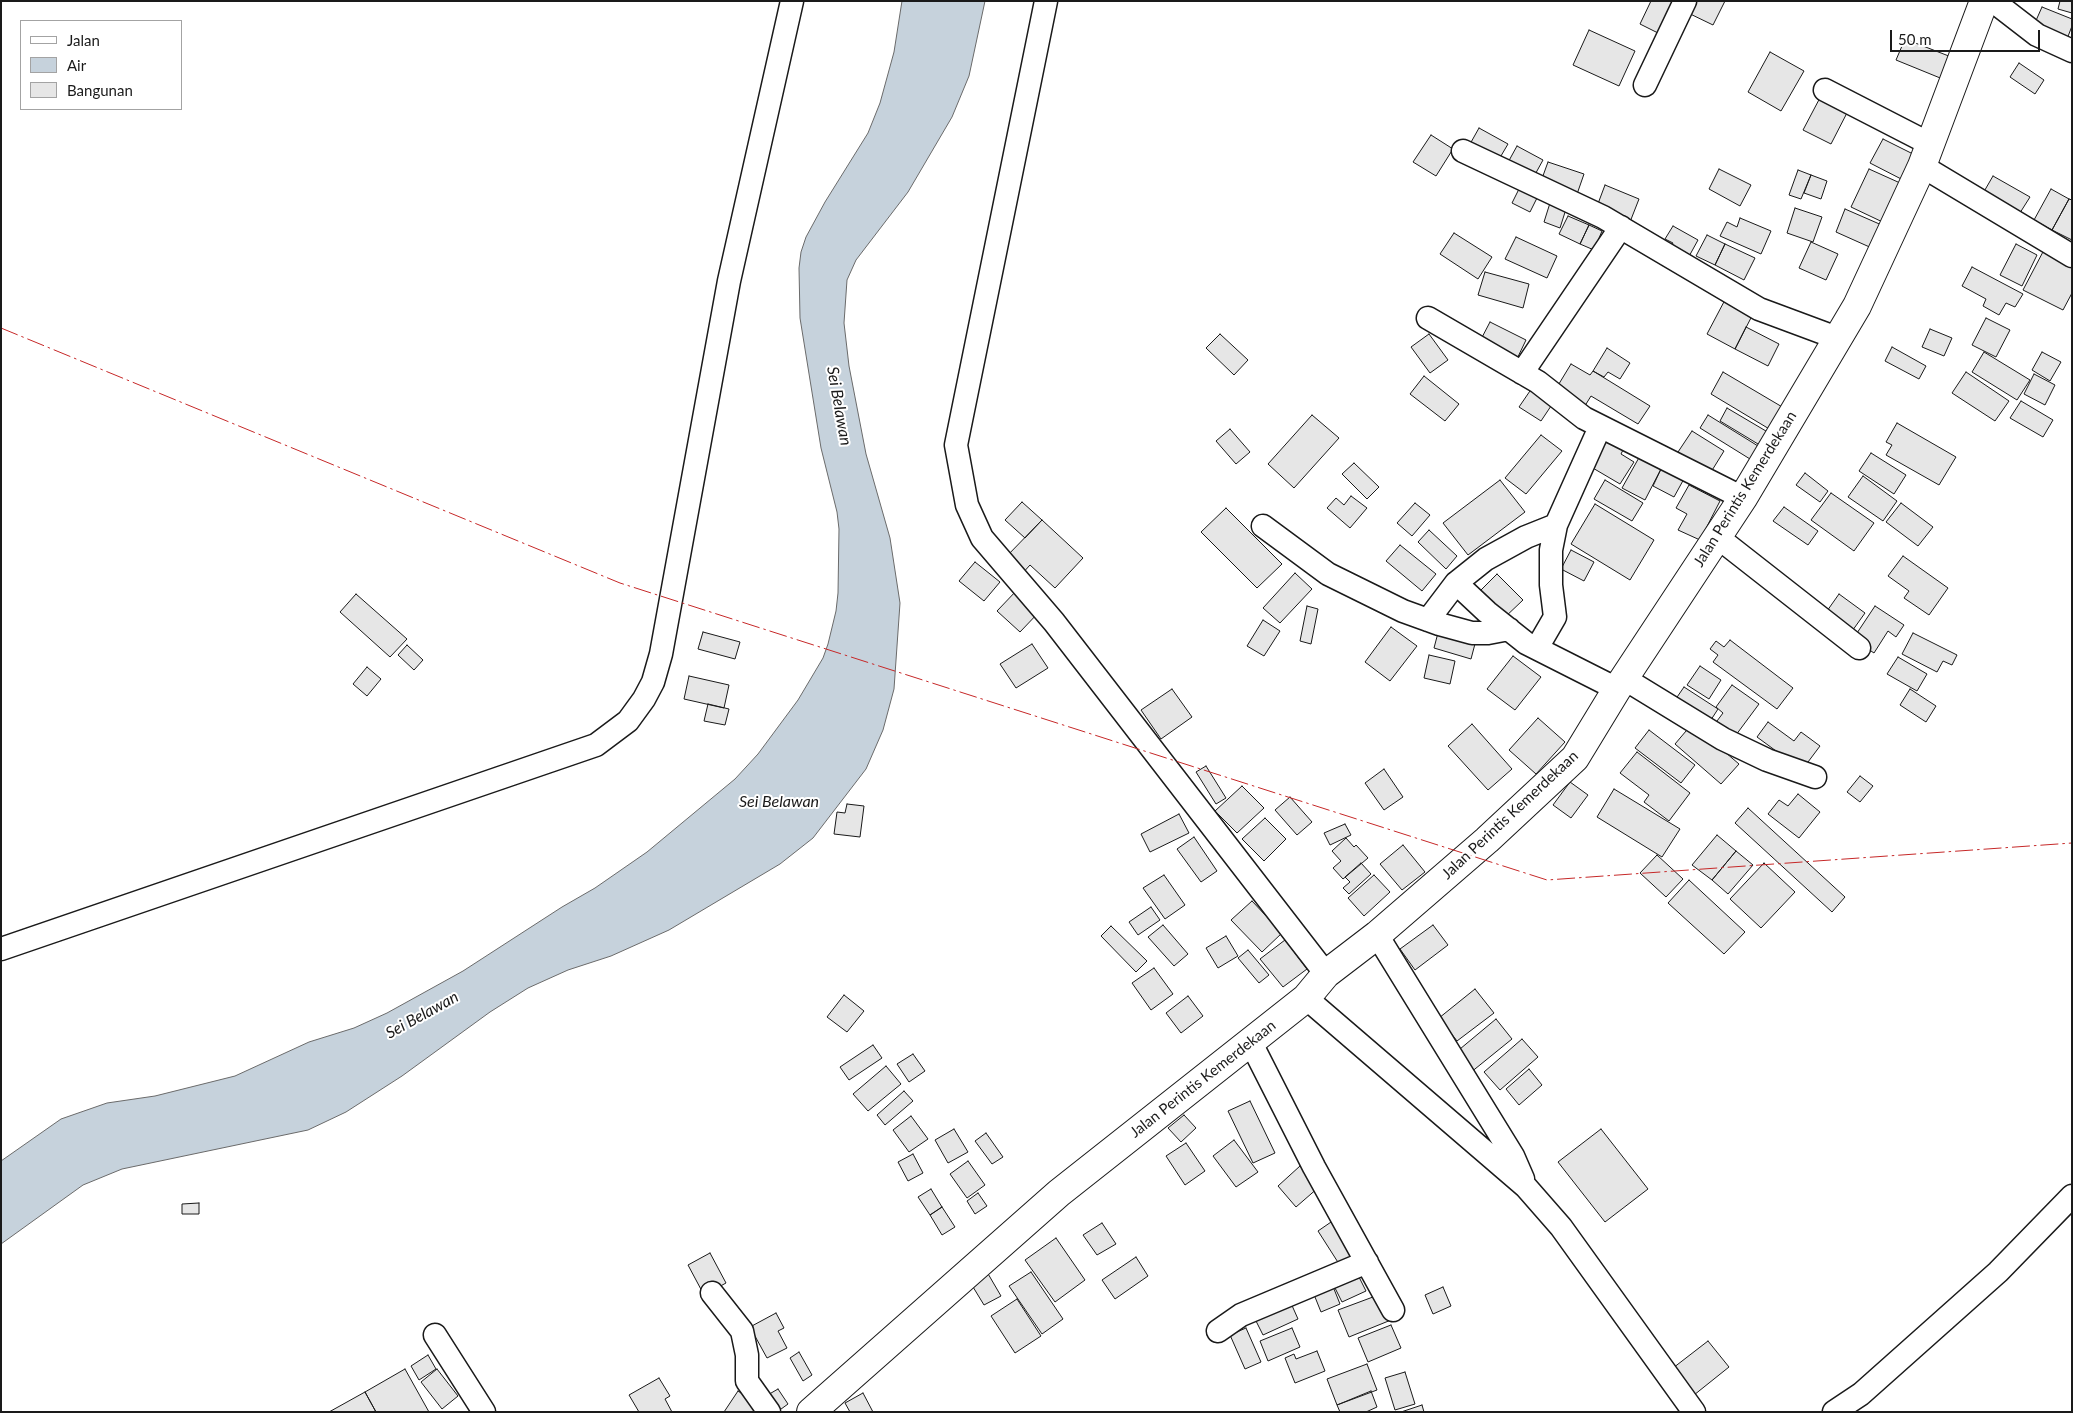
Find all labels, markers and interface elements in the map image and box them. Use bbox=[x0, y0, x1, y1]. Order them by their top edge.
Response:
legend bbox=[20, 20, 182, 110]
scale bar bbox=[1893, 20, 2043, 52]
text: 50 m bbox=[1898, 30, 1932, 48]
text: Jalan bbox=[67, 31, 100, 49]
text: Air bbox=[67, 56, 86, 74]
text: Bangunan bbox=[67, 81, 133, 99]
water label: Sei Belawan bbox=[823, 365, 855, 447]
street label: Jalan Perintis Kemerdekaan bbox=[1690, 408, 1800, 570]
street label: Jalan Perintis Kemerdekaan bbox=[1438, 747, 1582, 883]
water label: Sei Belawan bbox=[739, 792, 819, 812]
water label: Sei Belawan bbox=[382, 987, 462, 1043]
street label: Jalan Perintis Kemerdekaan bbox=[1127, 1016, 1279, 1142]

